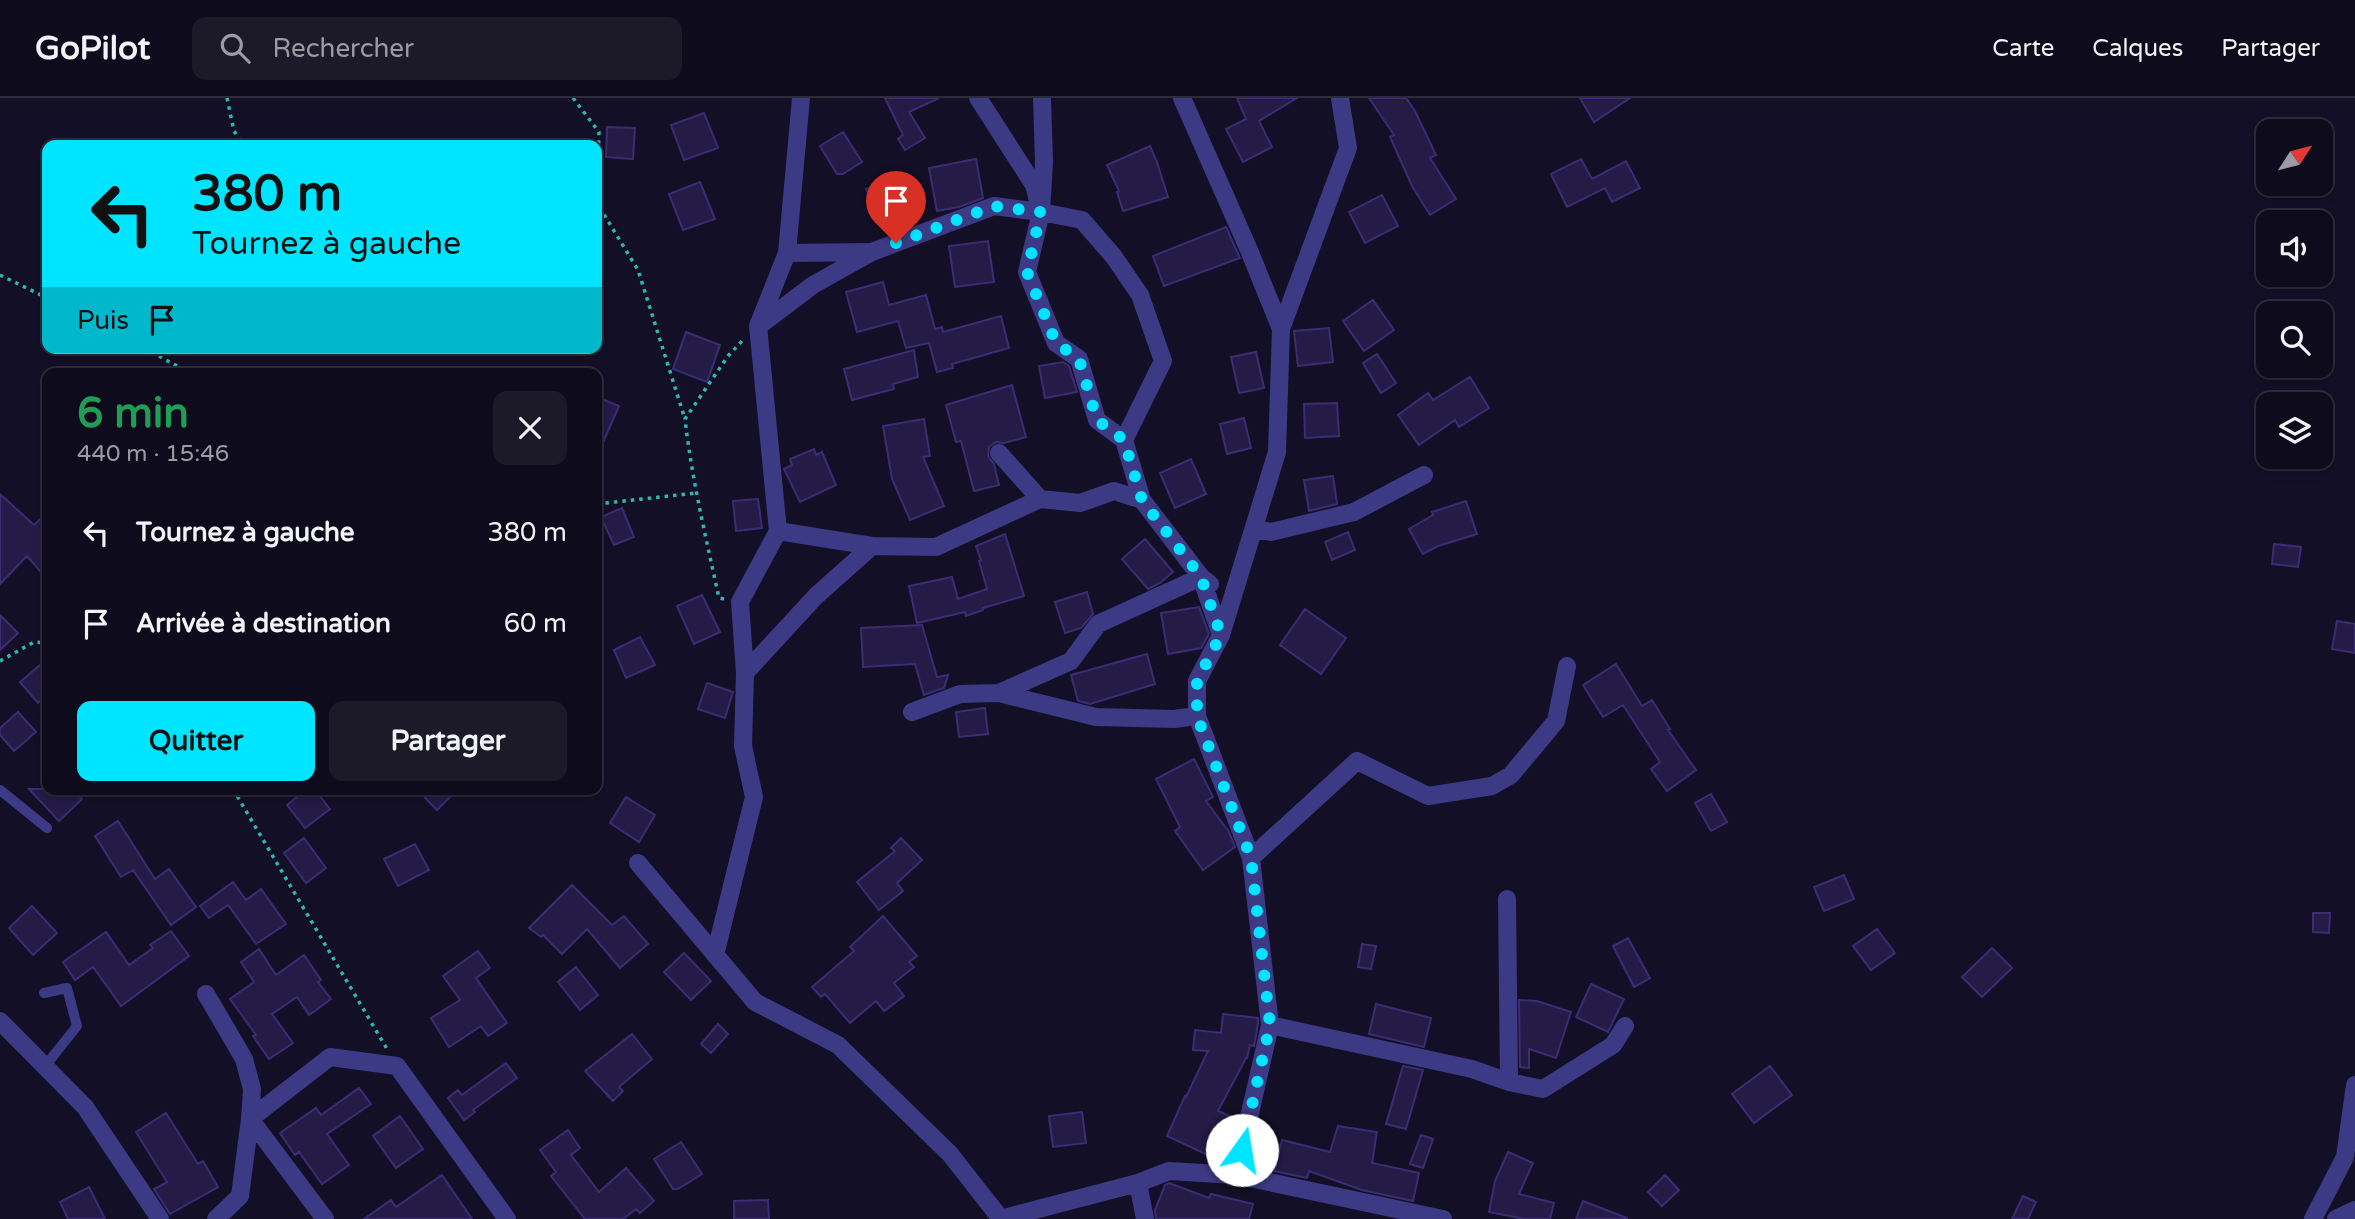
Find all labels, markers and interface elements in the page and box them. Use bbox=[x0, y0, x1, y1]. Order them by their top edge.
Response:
search box bbox=[192, 17, 682, 80]
text: GoPilot bbox=[35, 29, 150, 68]
icon: search bbox=[216, 29, 254, 67]
text: Rechercher bbox=[272, 33, 414, 64]
text: Carte bbox=[1992, 34, 2054, 63]
text: Calques bbox=[2092, 34, 2183, 63]
text: Partager bbox=[2221, 34, 2320, 63]
north arrow bbox=[2256, 119, 2333, 196]
map controls bbox=[2256, 119, 2333, 469]
text: 380 m bbox=[192, 165, 342, 224]
icon: left bbox=[77, 168, 168, 259]
pin bbox=[866, 171, 926, 243]
icon: arrive bbox=[877, 182, 915, 220]
button: sound bbox=[2256, 210, 2333, 287]
text: Tournez à gauche bbox=[192, 225, 461, 263]
icon: arrive bbox=[143, 301, 181, 339]
button: search bbox=[2256, 301, 2333, 378]
text: Puis bbox=[77, 305, 129, 336]
text: 6 min bbox=[77, 388, 189, 439]
button: close bbox=[493, 391, 567, 465]
button: layers bbox=[2256, 392, 2333, 469]
text: 440 m · 15:46 bbox=[77, 440, 229, 468]
icon: left bbox=[77, 514, 115, 552]
text: Tournez à gauche bbox=[136, 517, 355, 548]
text: 380 m bbox=[487, 517, 567, 548]
icon: arrive bbox=[77, 605, 115, 643]
text: Arrivée à destination bbox=[136, 608, 391, 639]
text: 60 m bbox=[504, 608, 567, 639]
button: Quitter bbox=[77, 701, 315, 781]
button: Partager bbox=[329, 701, 567, 781]
position arrow bbox=[1205, 1113, 1279, 1187]

